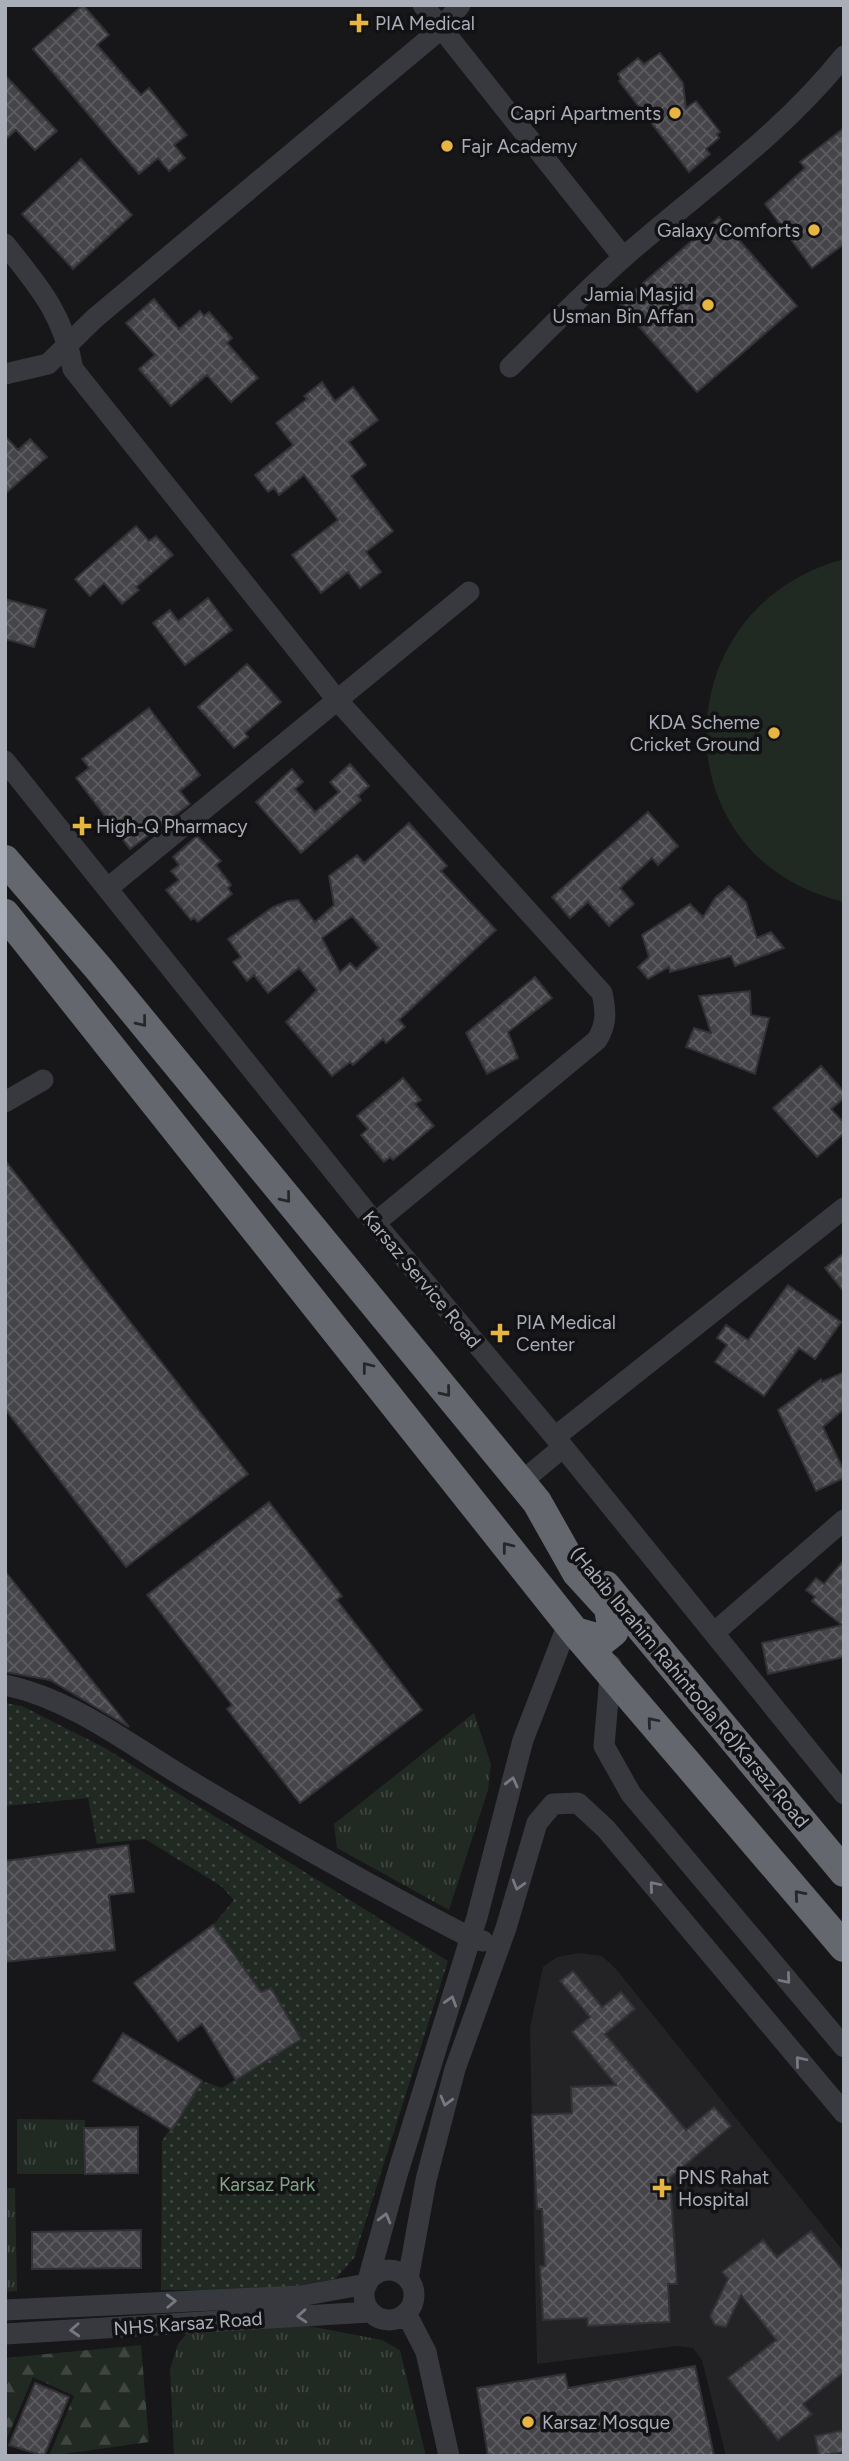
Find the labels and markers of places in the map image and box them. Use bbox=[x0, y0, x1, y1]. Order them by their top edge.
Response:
place label: PIA Medical bbox=[375, 12, 475, 35]
marker: PIA Medical bbox=[349, 13, 369, 33]
place label: Capri Apartments bbox=[510, 102, 661, 125]
marker: Capri Apartments bbox=[667, 105, 683, 121]
place label: Fajr Academy bbox=[461, 135, 577, 158]
marker: Fajr Academy bbox=[439, 138, 455, 154]
place label: Galaxy Comforts bbox=[657, 219, 800, 242]
marker: Galaxy Comforts bbox=[806, 222, 822, 238]
place label: Jamia Masjid Usman Bin Affan bbox=[552, 283, 694, 328]
marker: Jamia Masjid Usman Bin Affan bbox=[700, 297, 716, 313]
place label: KDA Scheme Cricket Ground bbox=[630, 711, 760, 756]
marker: KDA Scheme Cricket Ground bbox=[766, 725, 782, 741]
place label: High-Q Pharmacy bbox=[96, 815, 247, 838]
marker: High-Q Pharmacy bbox=[74, 818, 90, 834]
place label: PIA Medical Center bbox=[516, 1311, 616, 1356]
marker: PIA Medical Center bbox=[490, 1323, 510, 1343]
place label: PNS Rahat Hospital bbox=[678, 2166, 769, 2211]
marker: PNS Rahat Hospital bbox=[652, 2178, 672, 2198]
place label: Karsaz Mosque bbox=[542, 2411, 670, 2434]
marker: Karsaz Mosque bbox=[520, 2414, 536, 2430]

